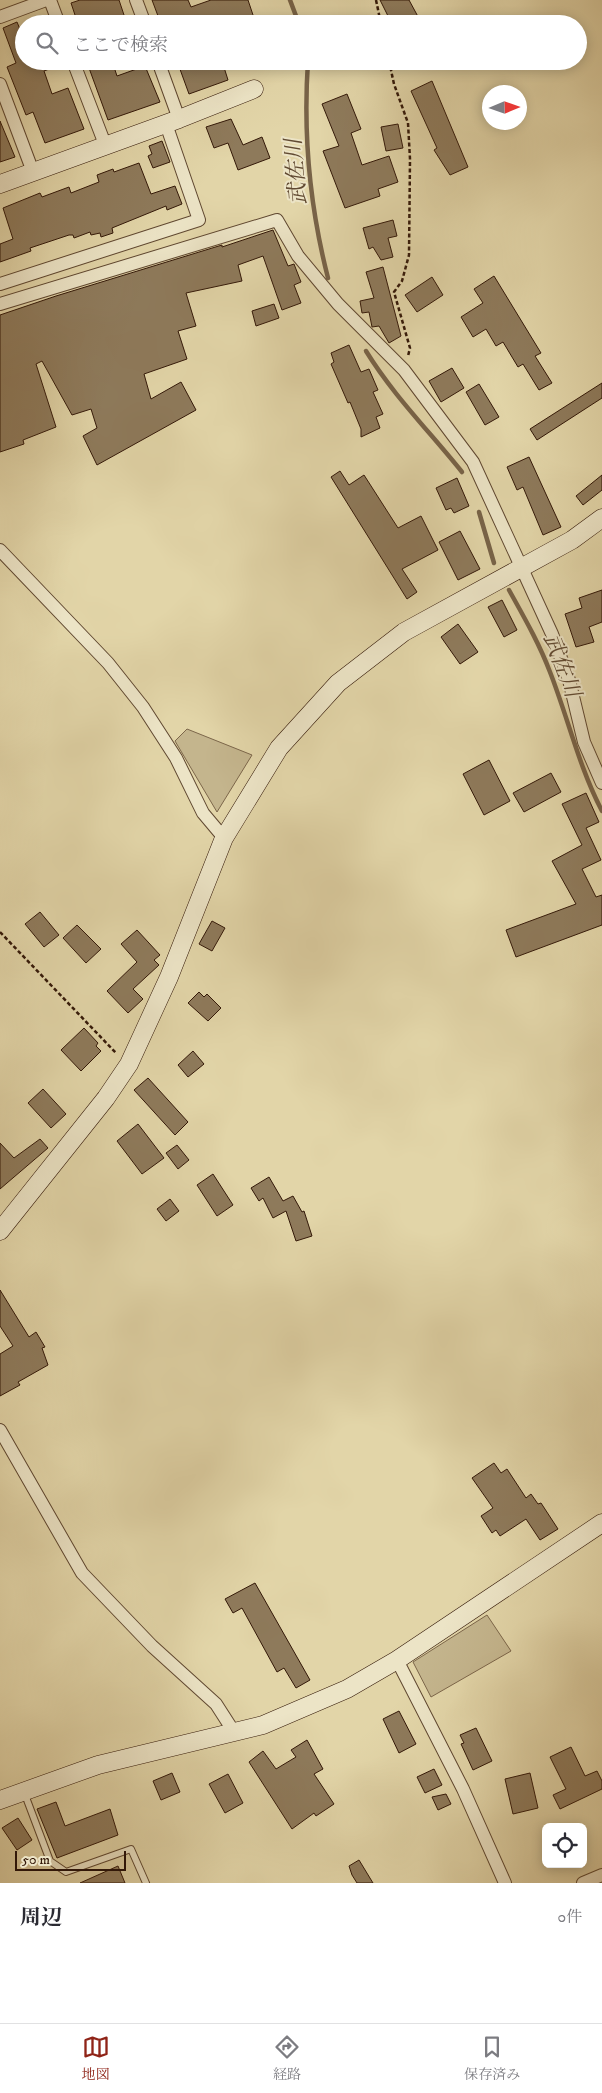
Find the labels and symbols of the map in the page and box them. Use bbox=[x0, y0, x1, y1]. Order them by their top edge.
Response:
north arrow bbox=[482, 85, 527, 130]
water label: 武佐川 bbox=[280, 136, 313, 206]
water label: 武佐川 bbox=[537, 630, 587, 703]
scale bar bbox=[15, 1848, 126, 1871]

